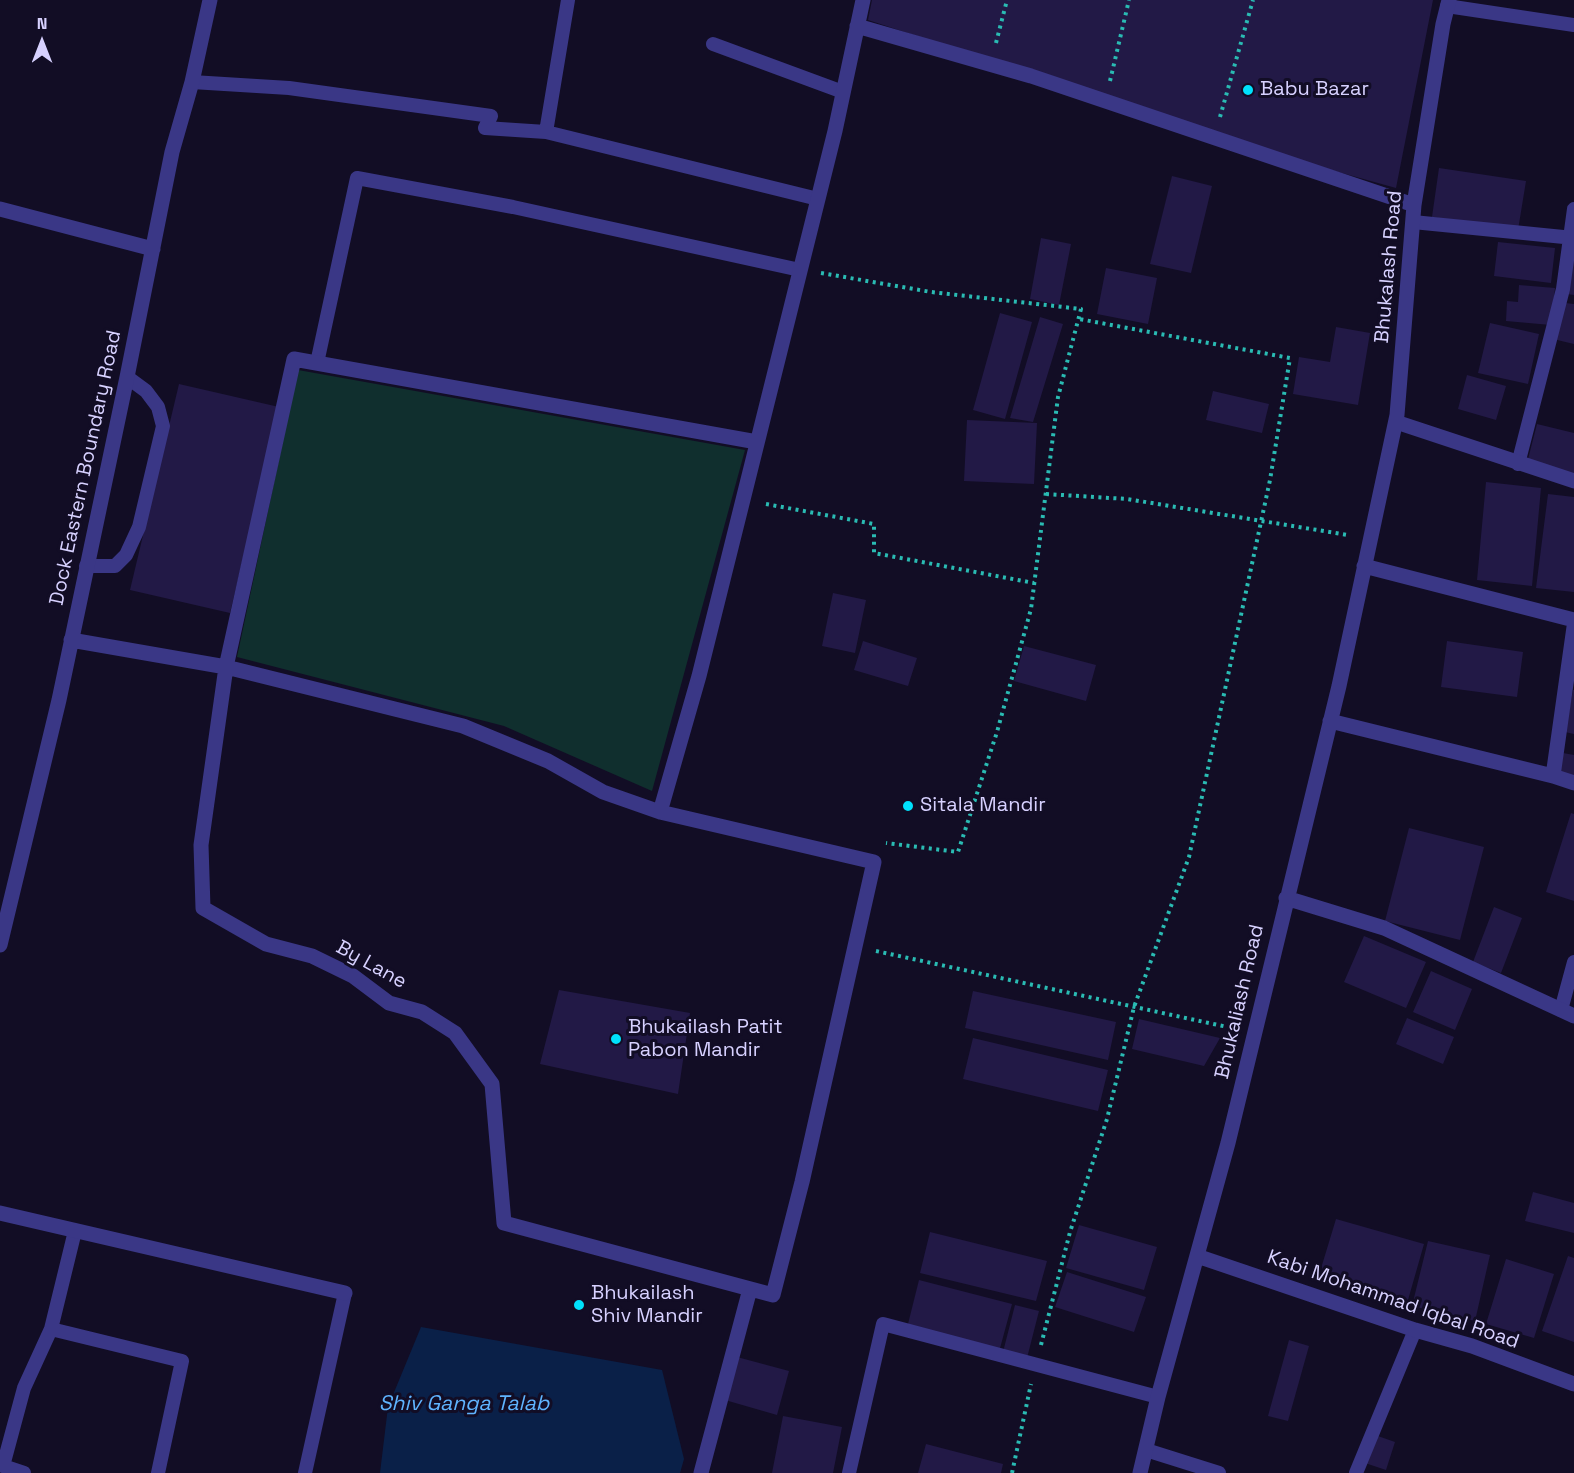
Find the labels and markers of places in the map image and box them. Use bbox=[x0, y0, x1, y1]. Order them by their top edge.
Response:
place label: Babu Bazar bbox=[1260, 78, 1369, 102]
marker: Babu Bazar bbox=[1241, 83, 1255, 97]
place label: Sitala Mandir bbox=[920, 794, 1046, 818]
marker: Sitala Mandir bbox=[901, 799, 915, 813]
place label: Bhukailash Patit Pabon Mandir bbox=[628, 1016, 783, 1063]
marker: Bhukailash Patit Pabon Mandir bbox=[609, 1032, 623, 1046]
place label: Bhukailash Shiv Mandir bbox=[591, 1282, 703, 1329]
marker: Bhukailash Shiv Mandir bbox=[572, 1298, 586, 1312]

